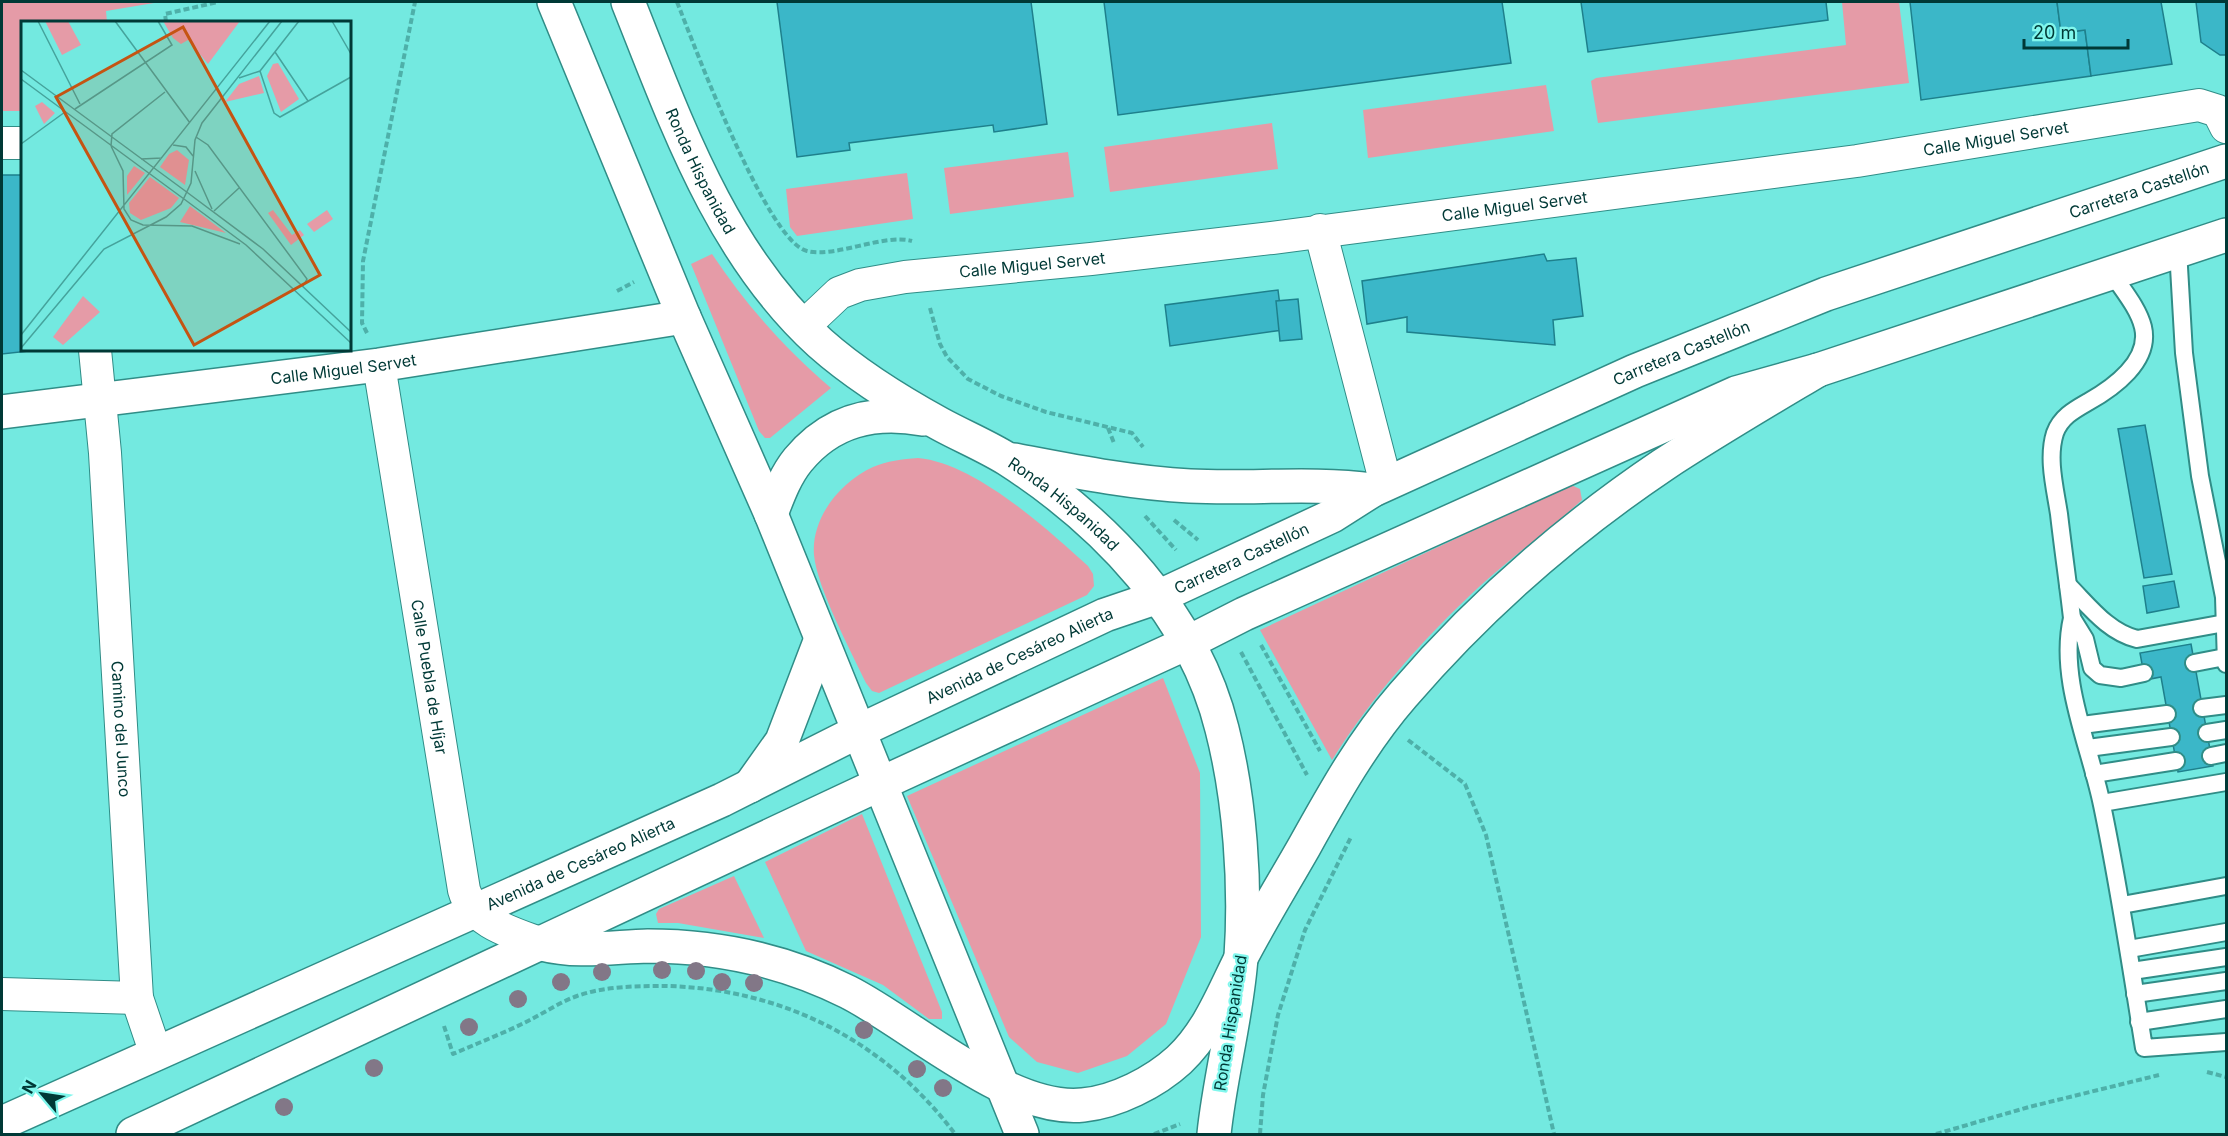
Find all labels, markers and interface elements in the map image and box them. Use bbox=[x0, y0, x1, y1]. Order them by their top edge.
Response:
scale bar bbox=[2024, 12, 2128, 50]
inset map bbox=[21, 21, 351, 351]
text: 20 m bbox=[2033, 22, 2076, 43]
street label: Ronda Hispanidad bbox=[662, 105, 740, 237]
street label: Calle Miguel Servet bbox=[1922, 117, 2070, 160]
street label: Carretera Castellón bbox=[2066, 157, 2212, 223]
street label: Calle Miguel Servet bbox=[1441, 187, 1589, 226]
street label: Calle Miguel Servet bbox=[958, 247, 1106, 282]
street label: Carretera Castellón bbox=[1610, 316, 1753, 390]
street label: Calle Miguel Servet bbox=[269, 349, 418, 388]
street label: Ronda Hispanidad bbox=[1004, 453, 1123, 555]
street label: Carretera Castellón bbox=[1171, 518, 1312, 598]
street label: Calle Puebla de Híjar bbox=[407, 598, 452, 756]
street label: Avenida de Cesáreo Alierta bbox=[923, 603, 1116, 708]
street label: Camino del Junco bbox=[107, 660, 135, 798]
street label: Avenida de Cesáreo Alierta bbox=[483, 813, 678, 914]
street label: Ronda Hispanidad bbox=[1209, 954, 1251, 1092]
north arrow bbox=[12, 1064, 72, 1124]
text: N bbox=[17, 1077, 41, 1097]

